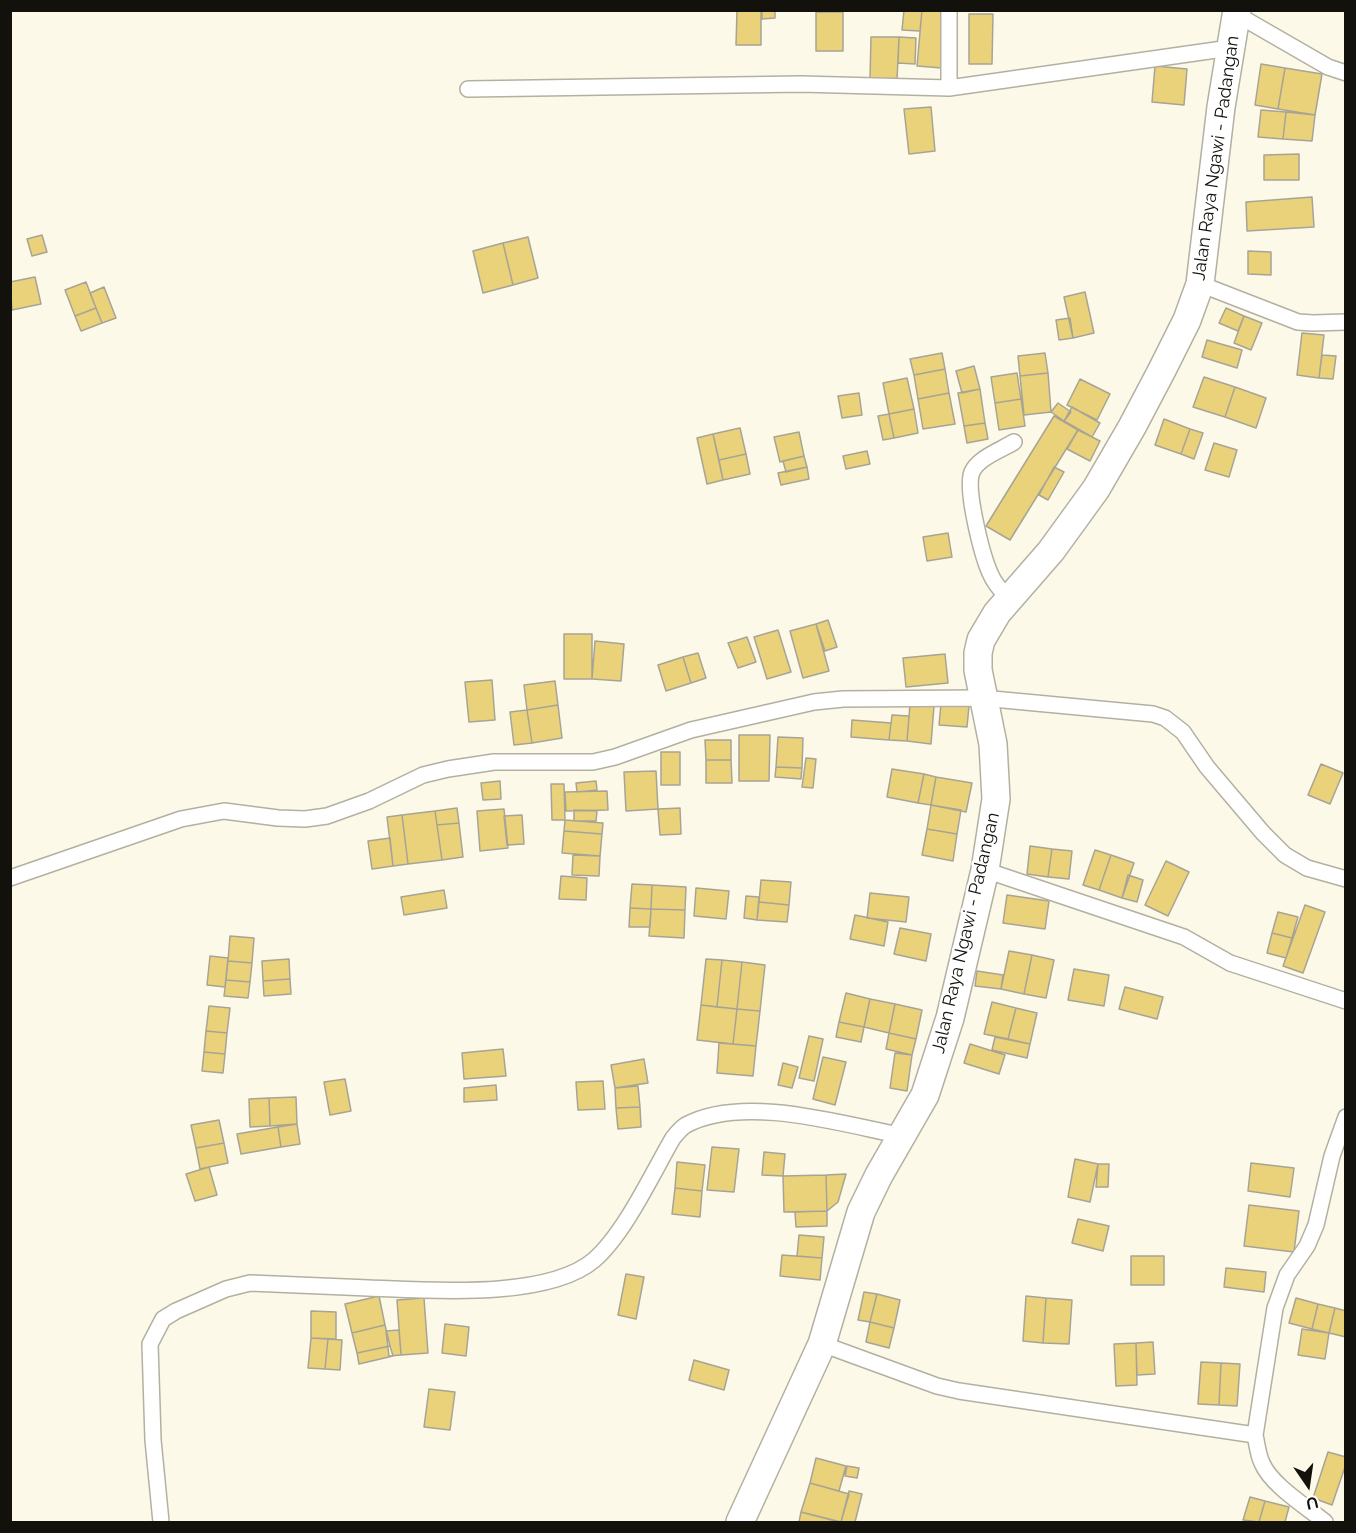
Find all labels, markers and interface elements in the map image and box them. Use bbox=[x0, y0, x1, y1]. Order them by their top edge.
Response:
street label: Jalan Raya Ngawi - Padangan bbox=[1188, 34, 1244, 282]
street label: Jalan Raya Ngawi - Padangan bbox=[928, 810, 1004, 1056]
north arrow bbox=[1278, 1455, 1338, 1515]
text: U bbox=[1304, 1492, 1320, 1514]

